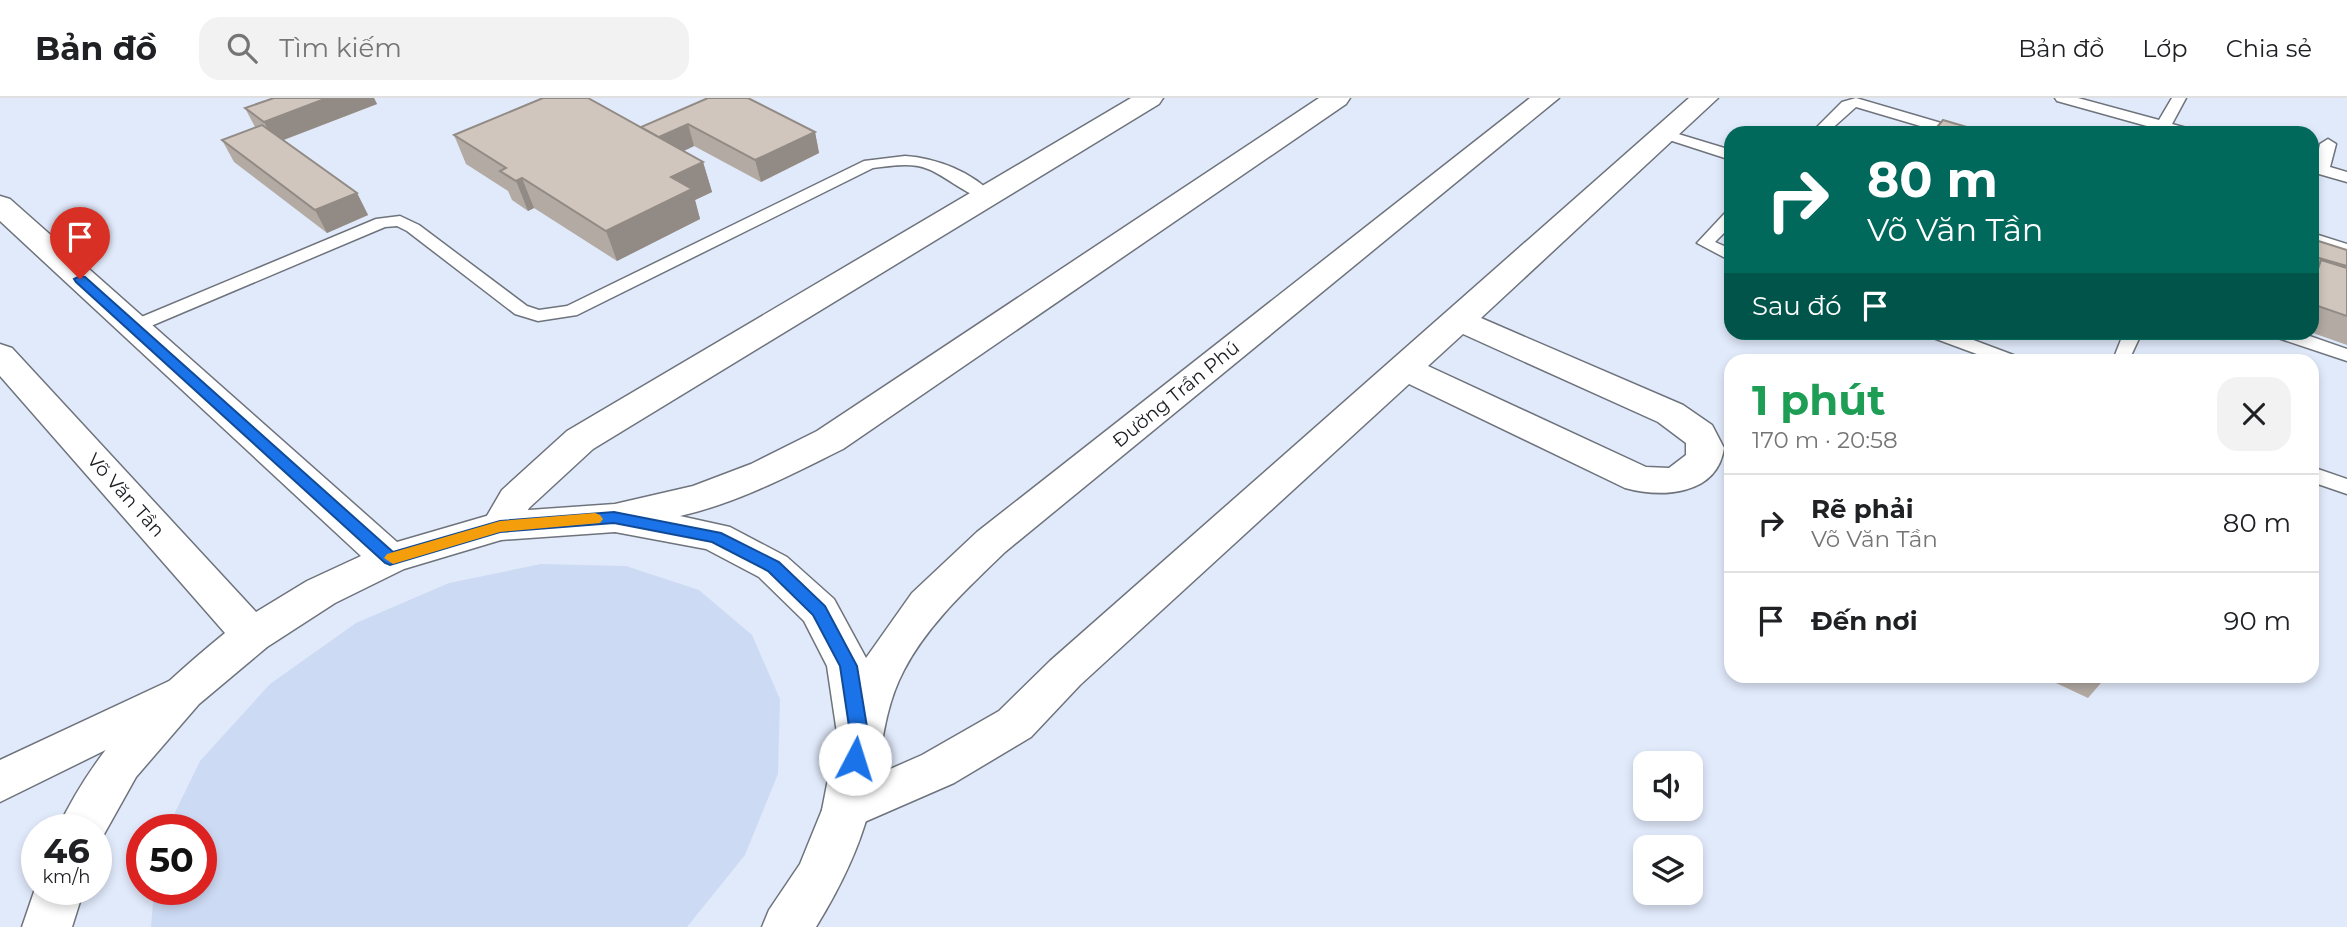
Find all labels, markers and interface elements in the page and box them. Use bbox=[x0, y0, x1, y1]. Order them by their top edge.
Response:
search box bbox=[199, 17, 689, 80]
text: Bản đồ bbox=[35, 28, 157, 68]
icon: search bbox=[223, 29, 261, 67]
text: Tìm kiếm bbox=[279, 32, 402, 64]
text: Bản đồ bbox=[2018, 34, 2104, 63]
text: Lớp bbox=[2142, 34, 2188, 63]
text: Chia sẻ bbox=[2226, 34, 2312, 63]
text: 80 m bbox=[1867, 150, 1998, 209]
icon: right bbox=[1752, 154, 1843, 245]
pin bbox=[50, 207, 110, 279]
text: Võ Văn Tần bbox=[1867, 210, 2043, 249]
icon: arrive bbox=[61, 218, 99, 256]
icon: arrive bbox=[1856, 287, 1894, 325]
text: Sau đó bbox=[1752, 290, 1842, 322]
street label: Đường Trần Phú bbox=[1108, 336, 1244, 452]
text: 1 phút bbox=[1752, 374, 1885, 426]
button: close bbox=[2217, 377, 2291, 451]
text: 170 m · 20:58 bbox=[1752, 426, 1898, 454]
street label: Võ Văn Tần bbox=[82, 448, 170, 542]
text: Rẽ phải bbox=[1811, 493, 1914, 525]
icon: right bbox=[1752, 504, 1790, 542]
text: 80 m bbox=[2223, 507, 2291, 539]
text: Võ Văn Tần bbox=[1811, 525, 1938, 553]
icon: arrive bbox=[1752, 602, 1790, 640]
text: Đến nơi bbox=[1811, 605, 1917, 637]
text: 90 m bbox=[2224, 605, 2291, 637]
position arrow bbox=[818, 722, 892, 796]
map controls bbox=[1633, 751, 1703, 905]
button: sound bbox=[1633, 751, 1703, 821]
speed limit sign: 50 bbox=[126, 814, 217, 905]
text: 46 bbox=[43, 829, 90, 872]
button: layers bbox=[1633, 835, 1703, 905]
text: km/h bbox=[42, 866, 91, 888]

